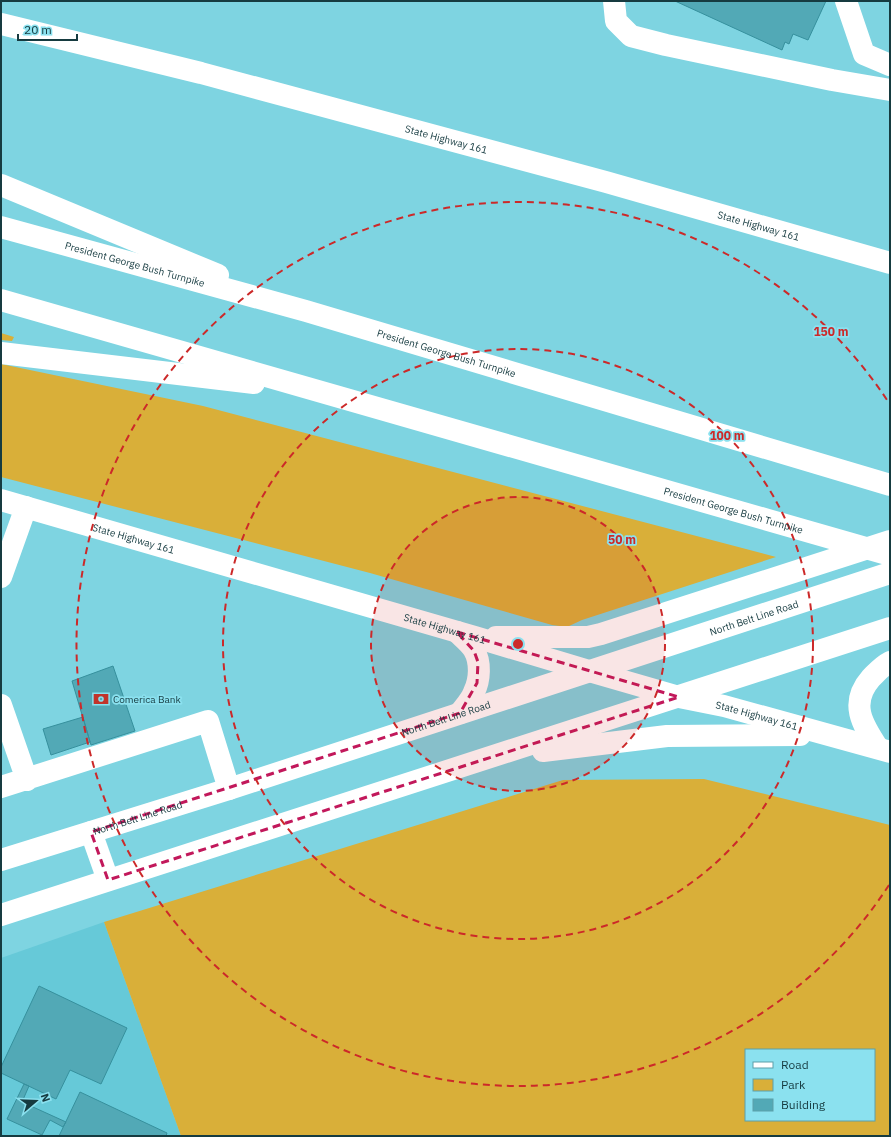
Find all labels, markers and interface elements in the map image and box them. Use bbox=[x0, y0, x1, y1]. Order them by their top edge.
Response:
scale bar bbox=[18, 16, 77, 42]
text: 20 m bbox=[24, 22, 52, 37]
street label: State Highway 161 bbox=[404, 122, 489, 156]
street label: State Highway 161 bbox=[716, 208, 801, 243]
street label: President George Bush Turnpike bbox=[64, 238, 207, 289]
text: 150 m bbox=[813, 324, 849, 339]
street label: President George Bush Turnpike bbox=[376, 326, 518, 380]
text: 100 m bbox=[709, 428, 745, 443]
street label: President George Bush Turnpike bbox=[662, 484, 805, 536]
street label: State Highway 161 bbox=[91, 520, 176, 556]
text: 50 m bbox=[608, 532, 636, 547]
street label: North Belt Line Road bbox=[708, 597, 800, 638]
street label: State Highway 161 bbox=[402, 610, 487, 646]
centre of rings bbox=[511, 637, 525, 651]
bank icon: Comerica Bank bbox=[92, 690, 110, 708]
place label: Comerica Bank bbox=[113, 693, 181, 706]
street label: North Belt Line Road bbox=[400, 698, 492, 739]
street label: State Highway 161 bbox=[715, 698, 799, 733]
street label: North Belt Line Road bbox=[91, 798, 184, 837]
legend bbox=[745, 1049, 875, 1121]
text: Road bbox=[781, 1057, 809, 1072]
text: Park bbox=[781, 1077, 806, 1092]
north arrow bbox=[16, 1081, 56, 1121]
text: N bbox=[38, 1092, 53, 1104]
text: Building bbox=[781, 1097, 826, 1112]

